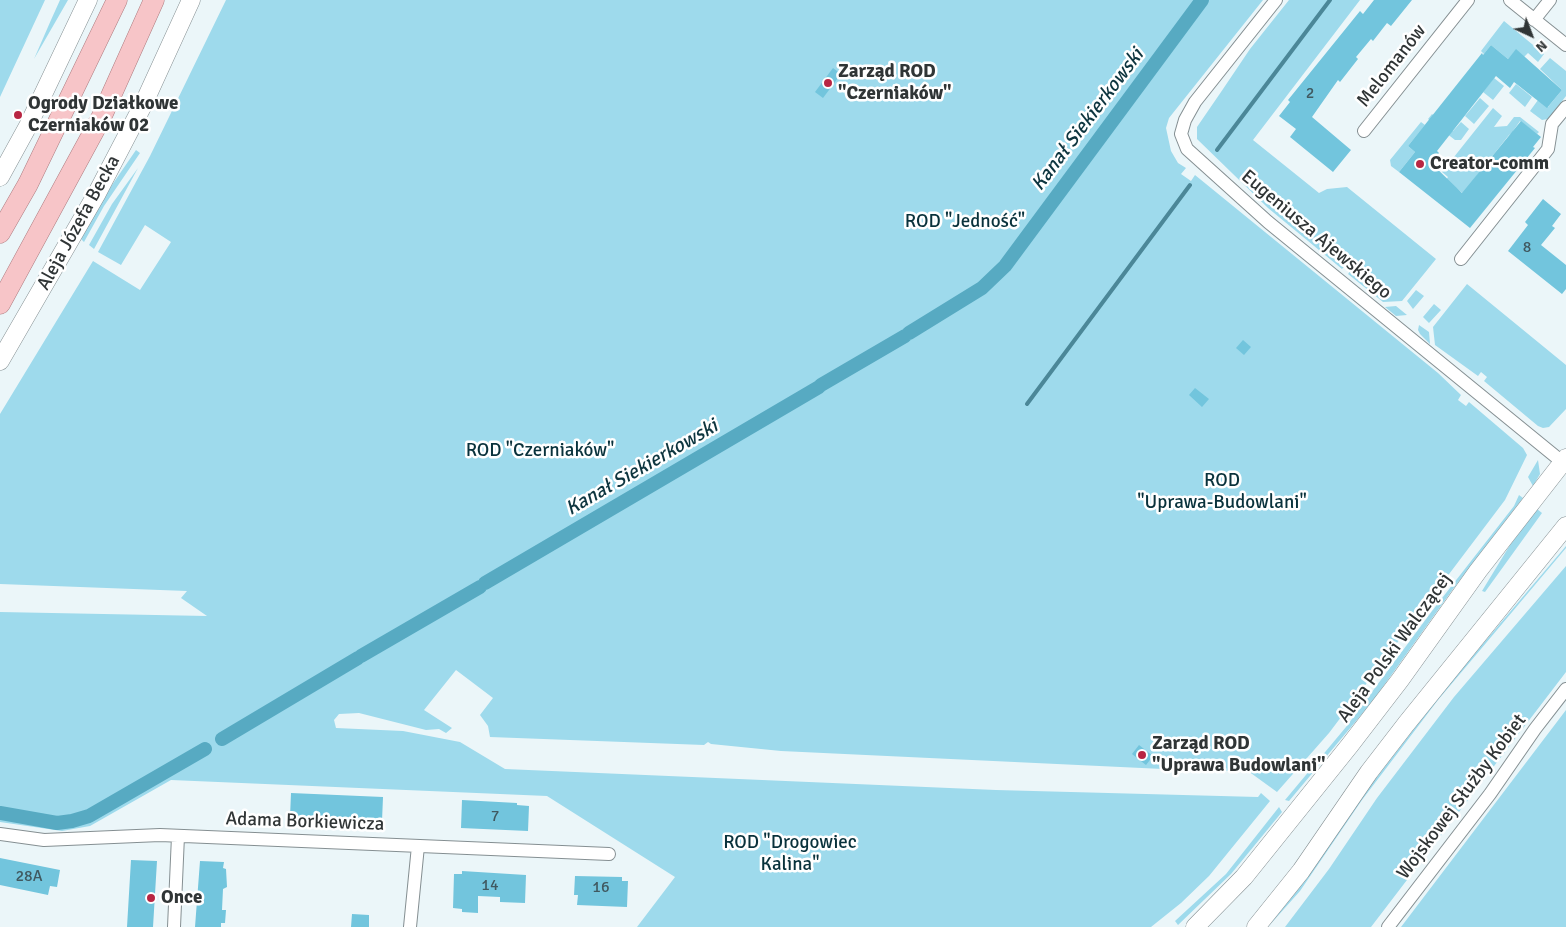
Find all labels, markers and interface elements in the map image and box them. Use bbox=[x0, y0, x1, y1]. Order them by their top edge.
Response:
north arrow bbox=[1506, 10, 1556, 60]
street label: Melomanów bbox=[1353, 20, 1431, 112]
text: N bbox=[1532, 37, 1551, 56]
water label: Kanał Siekierkowski bbox=[1027, 44, 1149, 196]
place label: Zarząd ROD "Czerniaków" bbox=[838, 61, 952, 105]
marker: Zarząd ROD "Czerniaków" bbox=[822, 77, 834, 89]
house number: 2 bbox=[1306, 84, 1314, 104]
place label: Ogrody Działkowe Czerniaków 02 bbox=[28, 93, 178, 137]
marker: Ogrody Działkowe Czerniaków 02 bbox=[12, 109, 24, 121]
street label: Aleja Józefa Becka bbox=[33, 152, 125, 294]
place label: Creator-comm bbox=[1430, 153, 1549, 175]
marker: Creator-comm bbox=[1414, 158, 1426, 170]
street label: Eugeniusza Ajewskiego bbox=[1236, 165, 1396, 305]
park label: ROD "Jedność" bbox=[905, 211, 1025, 233]
house number: 8 bbox=[1523, 238, 1531, 258]
water label: Kanał Siekierkowski bbox=[562, 415, 722, 521]
park label: ROD "Czerniaków" bbox=[466, 440, 614, 462]
park label: ROD "Uprawa-Budowlani" bbox=[1137, 470, 1307, 514]
street label: Aleja Polski Walczącej bbox=[1333, 569, 1457, 727]
street label: Wojskowej Służby Kobiet bbox=[1392, 710, 1532, 884]
place label: Zarząd ROD "Uprawa Budowlani" bbox=[1152, 733, 1326, 777]
marker: Zarząd ROD "Uprawa Budowlani" bbox=[1136, 749, 1148, 761]
house number: 7 bbox=[491, 807, 499, 827]
street label: Adama Borkiewicza bbox=[225, 808, 385, 836]
park label: ROD "Drogowiec Kalina" bbox=[723, 832, 857, 876]
house number: 28A bbox=[15, 867, 43, 887]
house number: 14 bbox=[481, 876, 499, 896]
house number: 16 bbox=[592, 878, 610, 898]
place label: Once bbox=[161, 887, 202, 909]
marker: Once bbox=[145, 892, 157, 904]

